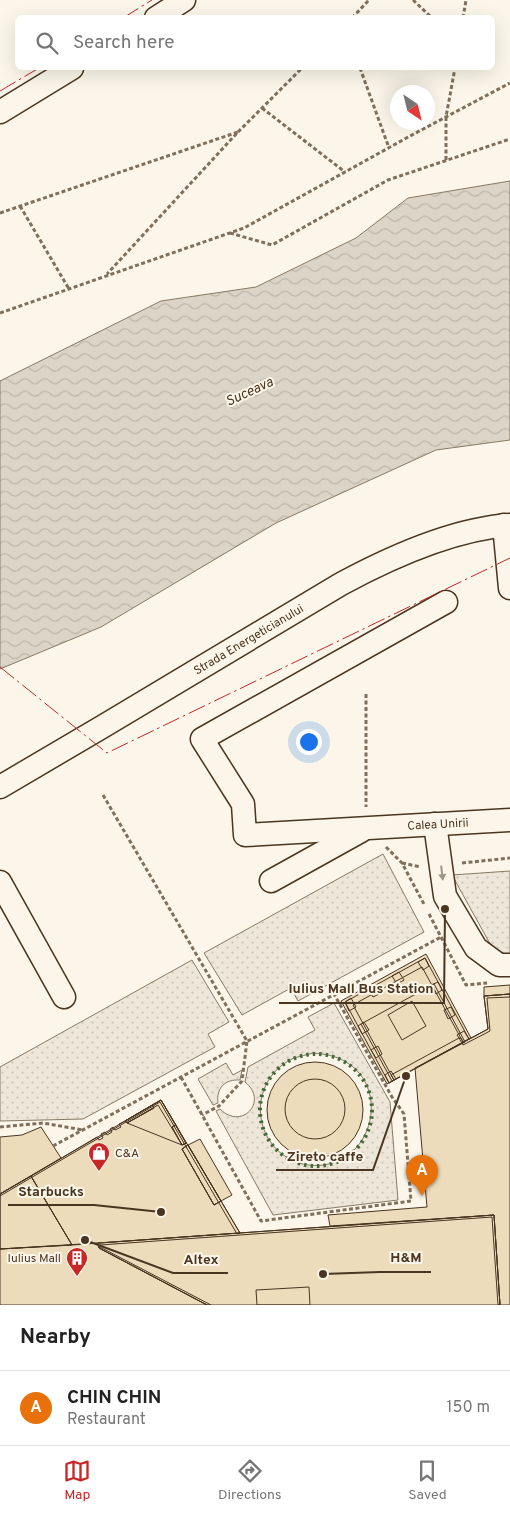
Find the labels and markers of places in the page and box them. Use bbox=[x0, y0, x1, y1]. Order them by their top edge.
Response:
callout: Iulius Mall Bus Station bbox=[279, 974, 444, 1003]
shop icon: C&A bbox=[87, 1141, 111, 1172]
callout: Zireto caffe bbox=[276, 1141, 373, 1170]
place label: C&A bbox=[115, 1146, 139, 1162]
pin: A bbox=[406, 1155, 438, 1196]
callout: Starbucks bbox=[8, 1176, 94, 1205]
callout: H&M bbox=[380, 1243, 431, 1272]
callout: Altex bbox=[173, 1244, 228, 1273]
building icon: Iulius Mall bbox=[65, 1246, 89, 1277]
place label: Iulius Mall bbox=[8, 1251, 61, 1267]

